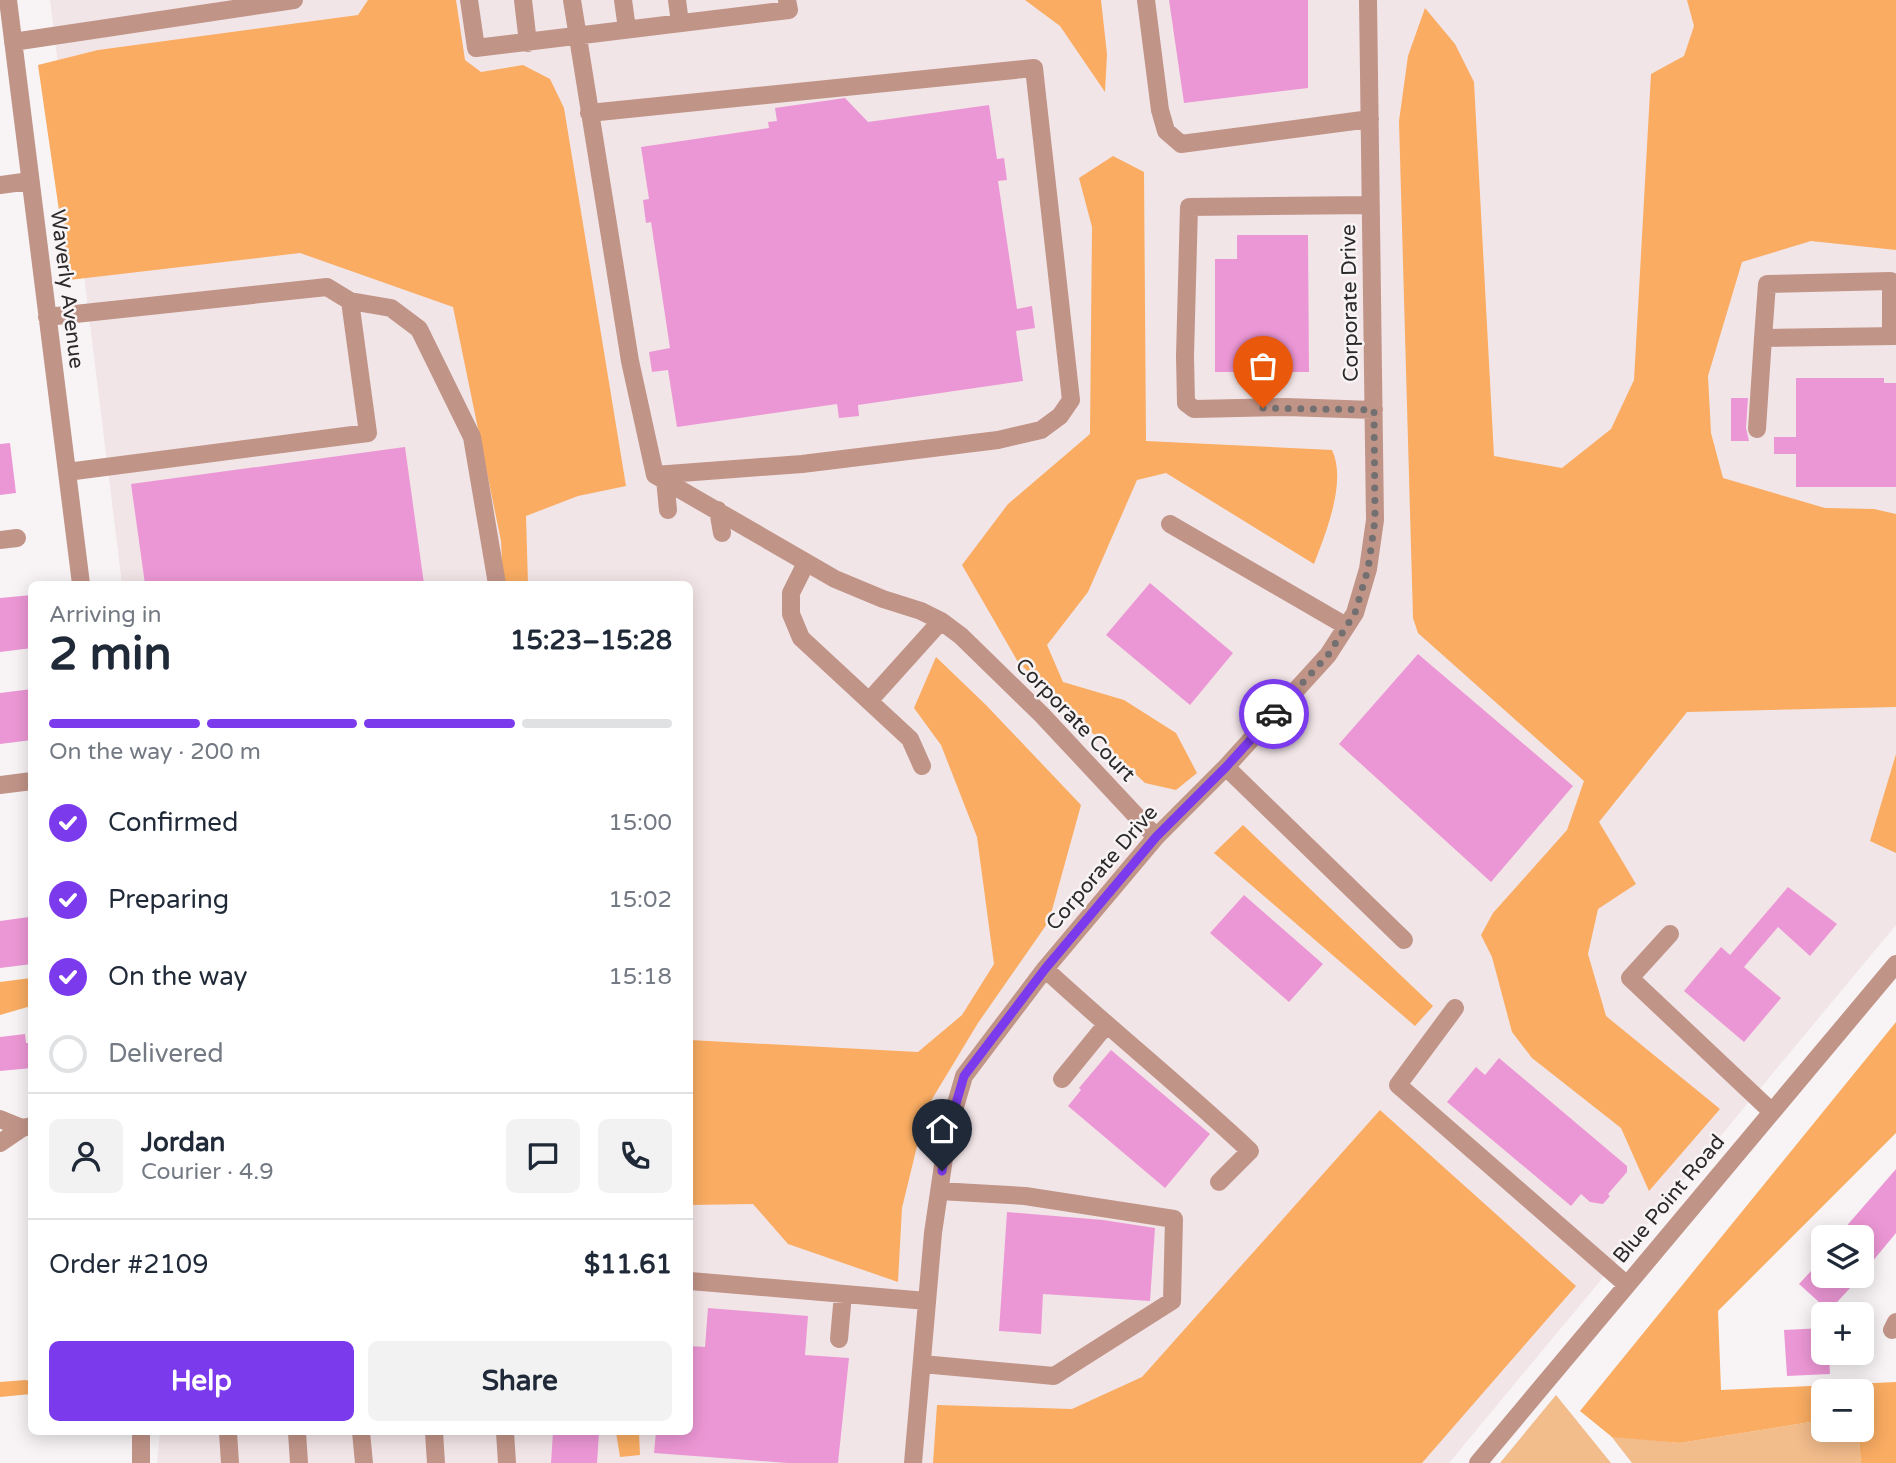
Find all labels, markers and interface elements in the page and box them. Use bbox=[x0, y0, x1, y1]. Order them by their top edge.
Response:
street label: Waverly Avenue bbox=[45, 208, 89, 370]
street label: Corporate Drive bbox=[1336, 224, 1364, 382]
pin bbox=[1233, 336, 1293, 408]
icon: bag bbox=[1244, 347, 1282, 385]
text: Arriving in bbox=[49, 601, 162, 629]
text: 15:23–15:28 bbox=[510, 625, 672, 656]
text: 2 min bbox=[49, 627, 172, 682]
street label: Corporate Court bbox=[1010, 653, 1140, 787]
courier bbox=[1239, 679, 1309, 749]
icon: car bbox=[1255, 695, 1293, 733]
text: On the way · 200 m bbox=[49, 738, 261, 766]
street label: Corporate Drive bbox=[1041, 800, 1163, 936]
icon: check bbox=[49, 804, 87, 842]
text: Confirmed bbox=[108, 807, 238, 838]
text: 15:00 bbox=[608, 809, 672, 837]
icon: check bbox=[49, 881, 87, 919]
text: Preparing bbox=[108, 884, 229, 915]
text: 15:02 bbox=[608, 886, 672, 914]
icon: check bbox=[49, 958, 87, 996]
text: On the way bbox=[108, 961, 248, 992]
text: 15:18 bbox=[608, 963, 672, 991]
text: Delivered bbox=[108, 1038, 224, 1069]
pin bbox=[912, 1099, 972, 1171]
icon: home bbox=[923, 1110, 961, 1148]
button: person bbox=[49, 1119, 123, 1193]
button: chat bbox=[506, 1119, 580, 1193]
button: phone bbox=[598, 1119, 672, 1193]
text: Jordan bbox=[141, 1127, 225, 1158]
street label: Blue Point Road bbox=[1608, 1130, 1730, 1268]
text: Courier · 4.9 bbox=[141, 1158, 274, 1186]
map controls bbox=[1811, 1225, 1874, 1442]
button: layers bbox=[1811, 1225, 1874, 1288]
text: Order #2109 bbox=[49, 1249, 209, 1280]
text: $11.61 bbox=[584, 1249, 672, 1280]
button: + bbox=[1811, 1302, 1874, 1365]
button: Help bbox=[49, 1341, 354, 1421]
button: Share bbox=[368, 1341, 672, 1421]
button: − bbox=[1811, 1379, 1874, 1442]

